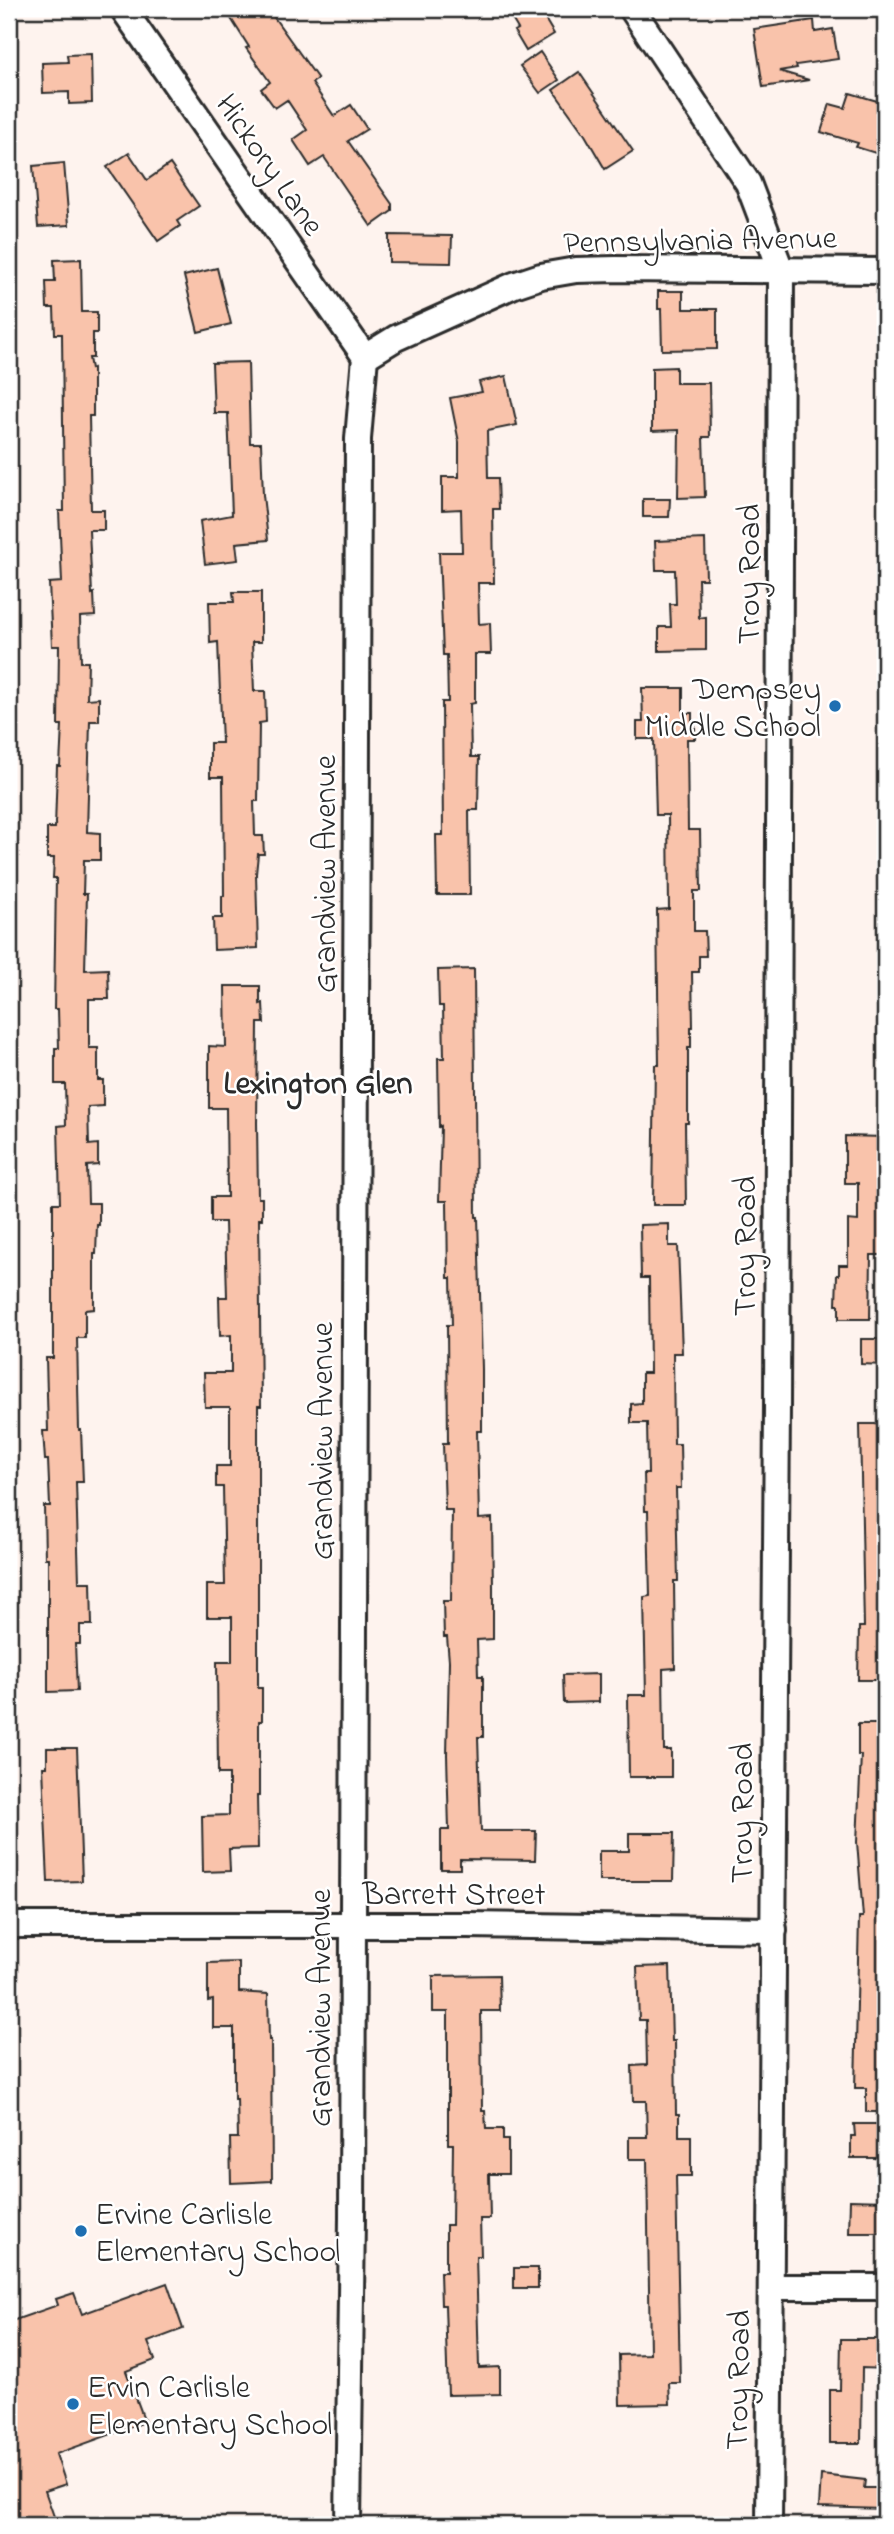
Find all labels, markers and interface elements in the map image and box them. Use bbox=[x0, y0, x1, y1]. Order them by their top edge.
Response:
street label: Hickory Lane bbox=[202, 85, 335, 247]
street label: Pennsylvania Avenue bbox=[563, 217, 838, 268]
street label: Troy Road bbox=[728, 504, 775, 644]
place label: Dempsey Middle School bbox=[644, 668, 821, 752]
marker: Dempsey Middle School bbox=[827, 698, 843, 714]
street label: Grandview Avenue bbox=[304, 754, 351, 993]
district label: Lexington Glen bbox=[224, 1061, 412, 1110]
street label: Troy Road bbox=[724, 1176, 771, 1316]
street label: Grandview Avenue bbox=[301, 1321, 348, 1560]
street label: Troy Road bbox=[721, 1743, 768, 1883]
street label: Barrett Street bbox=[361, 1873, 546, 1920]
street label: Grandview Avenue bbox=[299, 1888, 346, 2127]
place label: Ervine Carlisle Elementary School bbox=[95, 2193, 340, 2277]
marker: Ervine Carlisle Elementary School bbox=[73, 2223, 89, 2239]
street label: Troy Road bbox=[716, 2310, 765, 2451]
place label: Ervin Carlisle Elementary School bbox=[87, 2366, 332, 2450]
marker: Ervin Carlisle Elementary School bbox=[65, 2396, 81, 2412]

